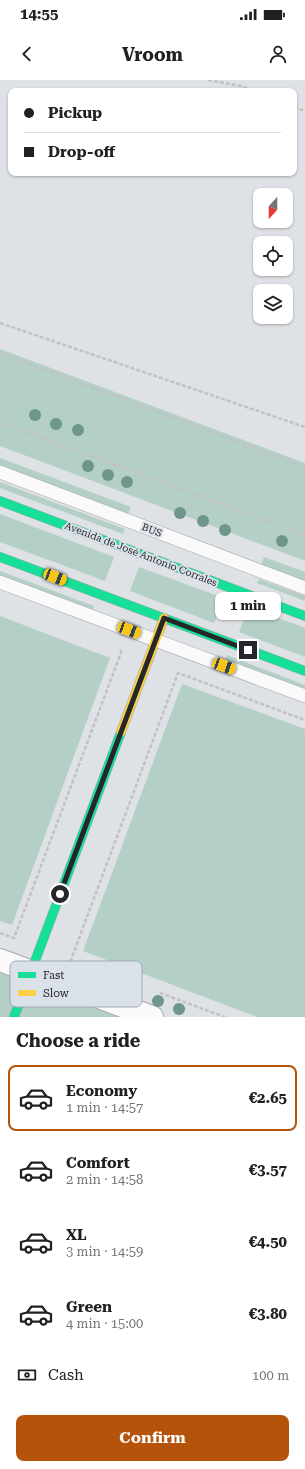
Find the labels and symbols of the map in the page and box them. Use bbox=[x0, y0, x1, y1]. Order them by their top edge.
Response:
north arrow bbox=[253, 188, 293, 228]
street label: Avenida de José Antonio Corrales bbox=[63, 520, 219, 588]
street label: BUS bbox=[140, 521, 164, 539]
car bbox=[42, 567, 68, 587]
callout: 1 min bbox=[215, 592, 281, 620]
car bbox=[116, 620, 142, 640]
route end bbox=[239, 641, 257, 659]
car bbox=[211, 656, 237, 676]
route start bbox=[51, 885, 69, 903]
legend bbox=[10, 961, 142, 1007]
text: Fast bbox=[43, 969, 64, 982]
text: Slow bbox=[43, 987, 70, 1000]

